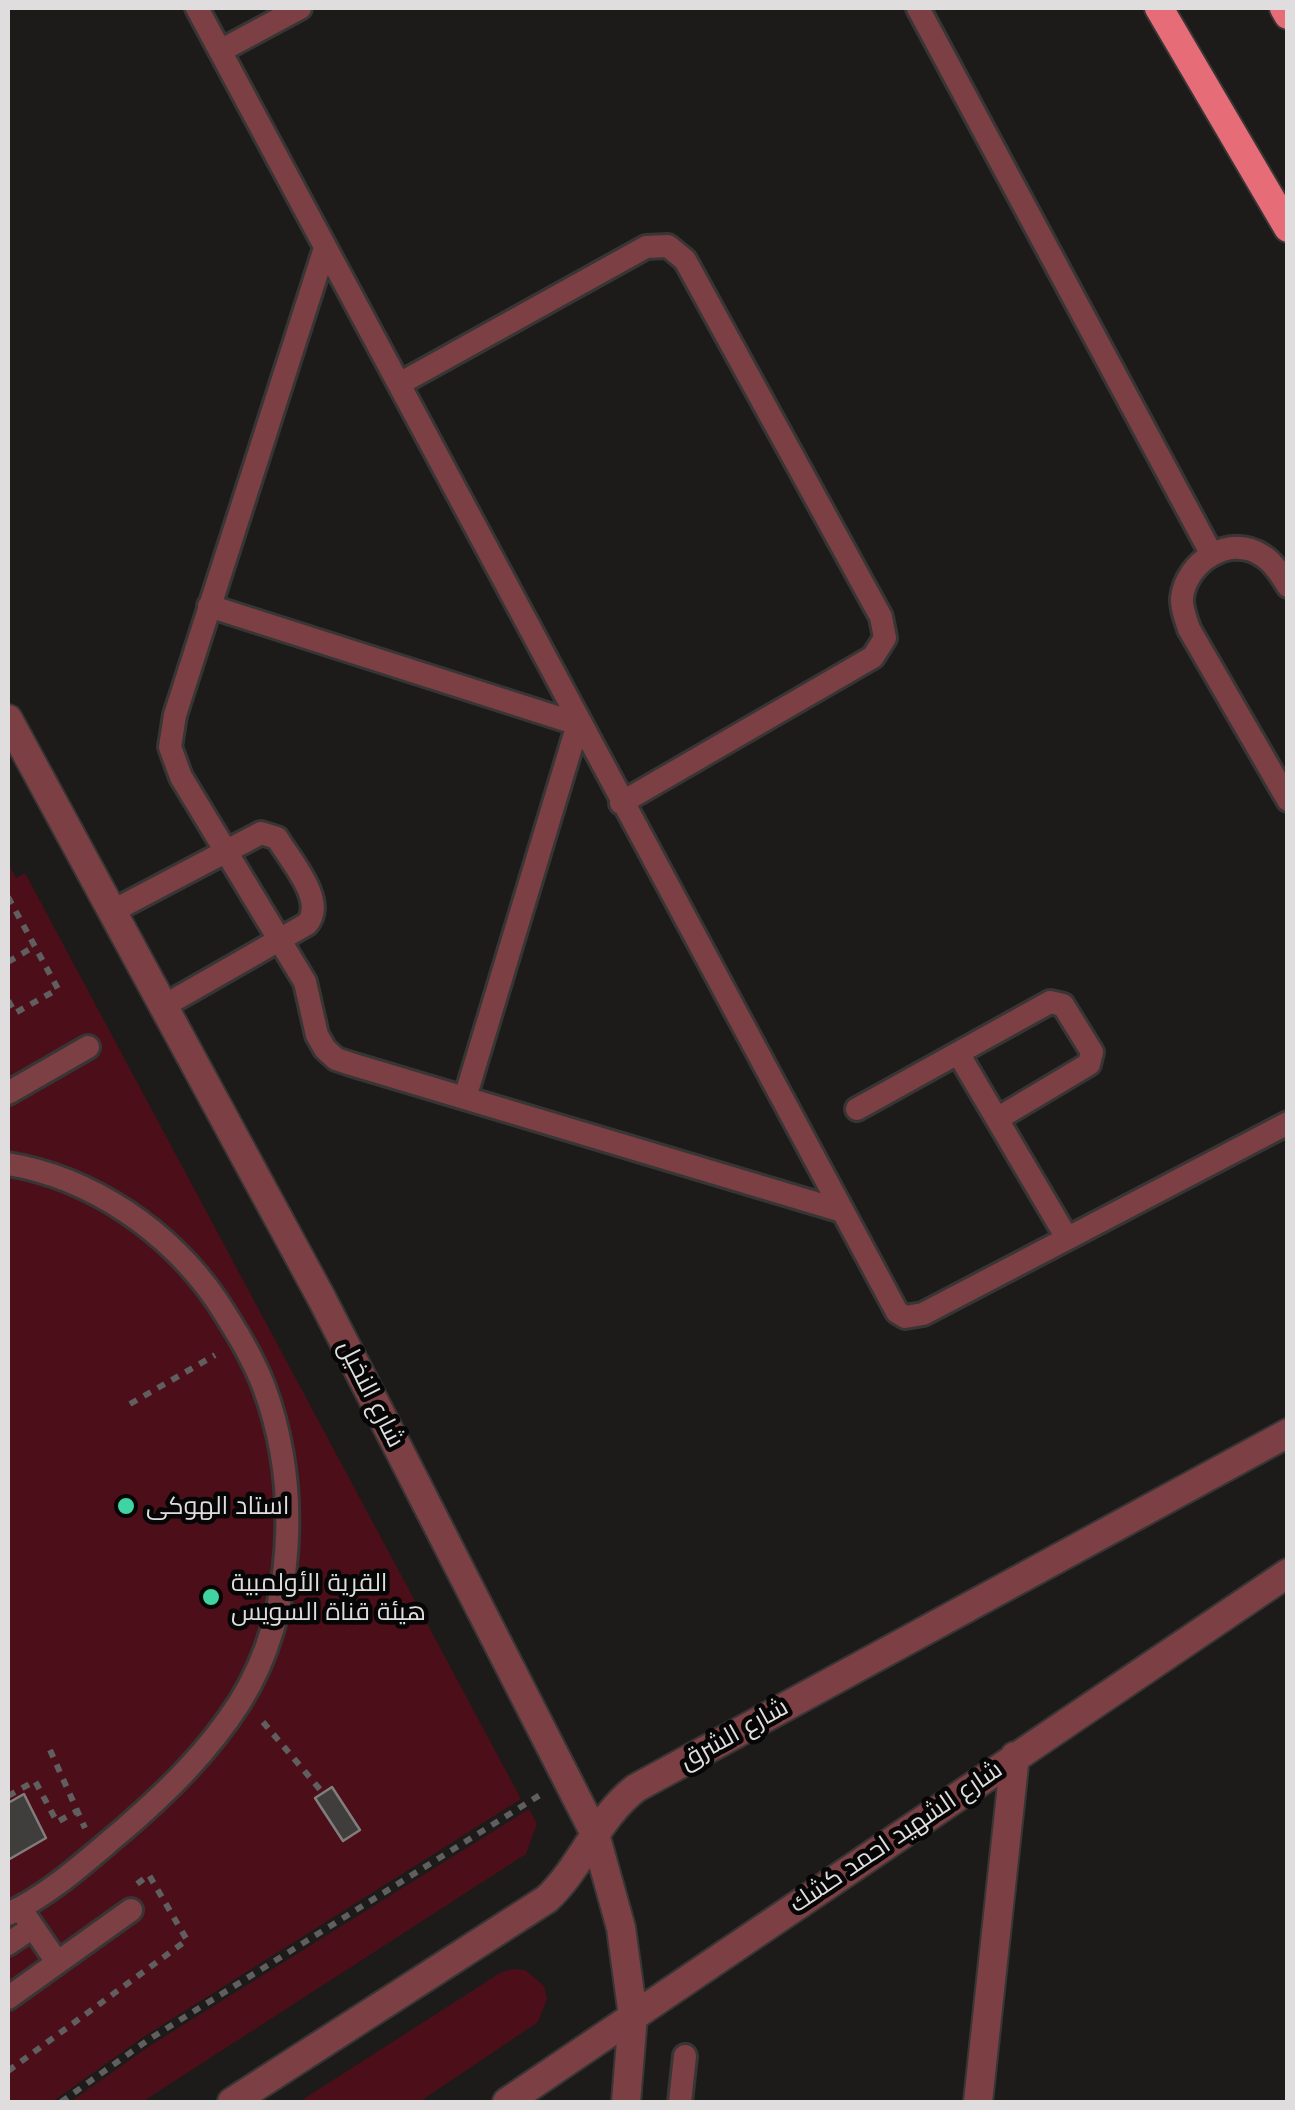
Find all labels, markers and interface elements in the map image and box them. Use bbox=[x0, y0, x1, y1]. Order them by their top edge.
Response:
street label: شارع النخيل bbox=[331, 1335, 411, 1453]
place label: استاد الهوكى bbox=[146, 1491, 290, 1521]
marker: استاد الهوكى bbox=[115, 1495, 137, 1517]
place label: القرية الأولمبية هيئة قناة السويس bbox=[231, 1568, 426, 1627]
marker: القرية الأولمبية هيئة قناة السويس bbox=[200, 1586, 222, 1608]
street label: شارع الشرق bbox=[675, 1692, 793, 1776]
street label: شارع الشهيد احمد كشك bbox=[784, 1755, 1008, 1919]

